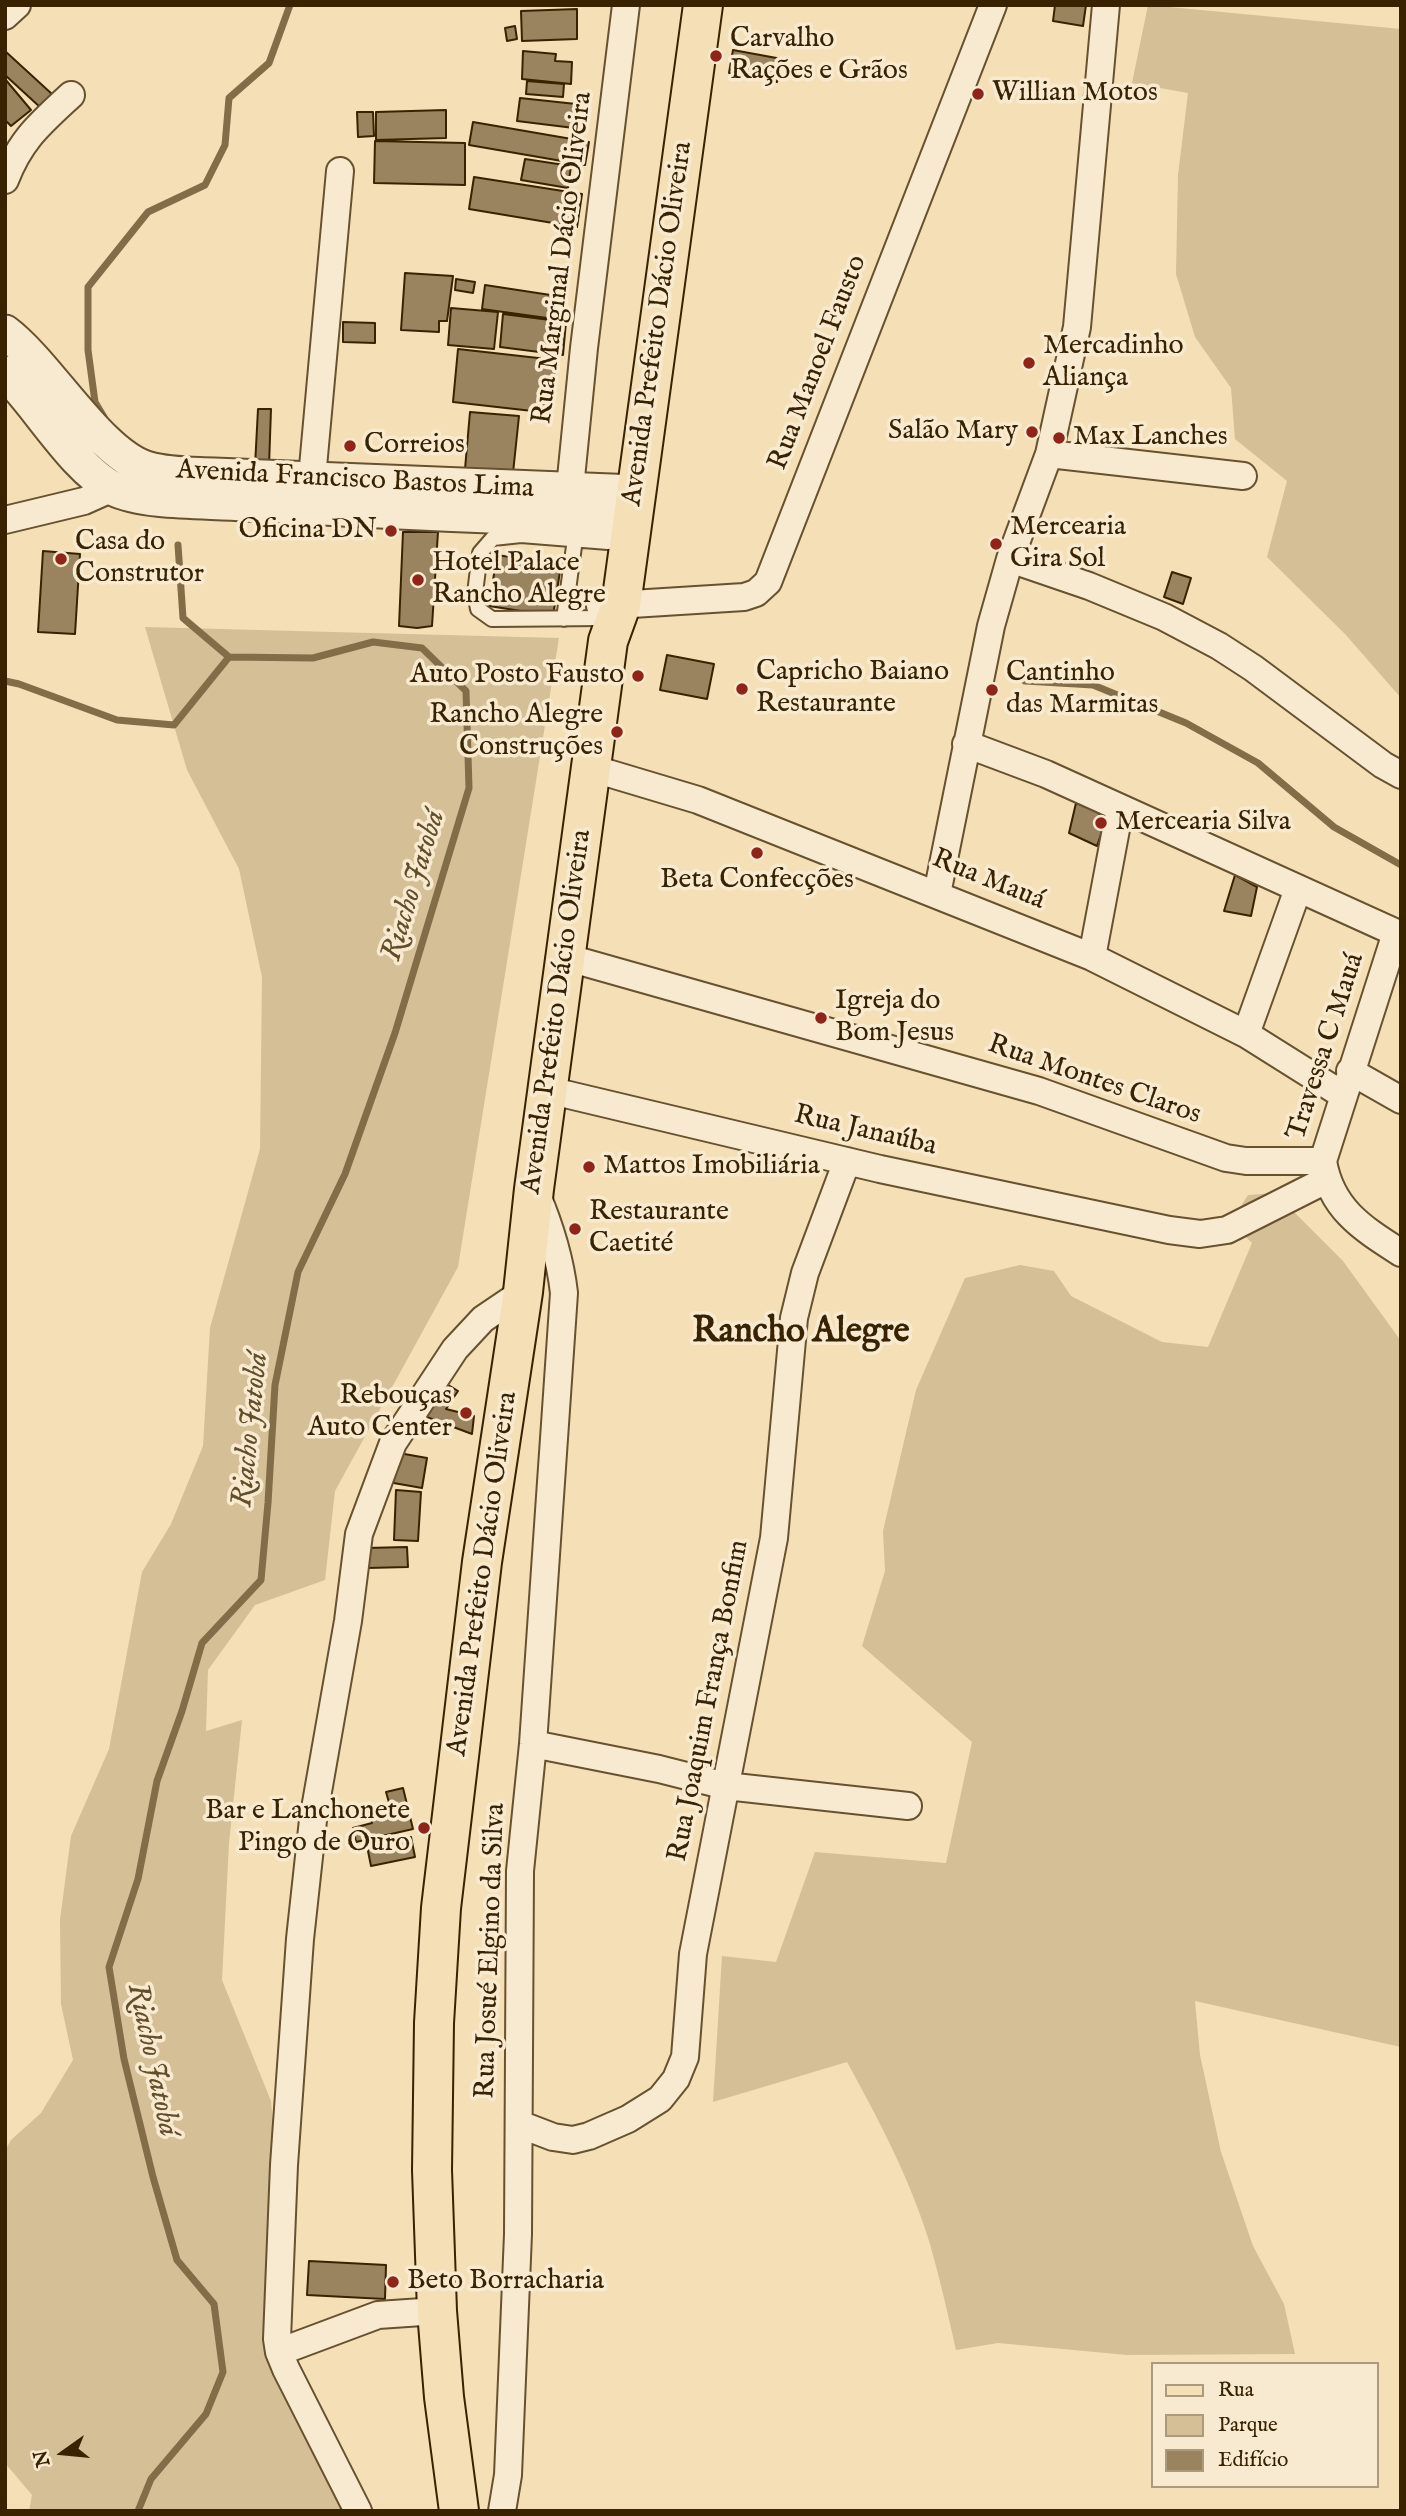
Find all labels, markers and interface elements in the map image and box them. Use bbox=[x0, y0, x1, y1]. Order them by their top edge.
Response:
place label: Carvalho Rações e Grãos bbox=[730, 23, 908, 89]
marker: Carvalho Rações e Grãos bbox=[708, 48, 724, 64]
place label: Willian Motos bbox=[992, 77, 1158, 111]
marker: Willian Motos bbox=[970, 86, 986, 102]
street label: Rua Marginal Dácio Oliveira bbox=[527, 90, 601, 426]
street label: Avenida Prefeito Dácio Oliveira bbox=[617, 140, 701, 508]
street label: Rua Manoel Fausto bbox=[763, 251, 875, 475]
place label: Mercadinho Aliança bbox=[1043, 330, 1184, 396]
marker: Mercadinho Aliança bbox=[1021, 355, 1037, 371]
place label: Salão Mary bbox=[888, 415, 1018, 449]
place label: Max Lanches bbox=[1073, 421, 1228, 455]
marker: Salão Mary bbox=[1024, 424, 1040, 440]
place label: Correios bbox=[364, 429, 465, 463]
marker: Max Lanches bbox=[1051, 430, 1067, 446]
marker: Correios bbox=[342, 438, 358, 454]
street label: Avenida Francisco Bastos Lima bbox=[175, 455, 535, 507]
place label: Mercearia Gira Sol bbox=[1010, 511, 1126, 577]
place label: Oficina DN bbox=[239, 514, 377, 548]
marker: Oficina DN bbox=[383, 523, 399, 539]
place label: Casa do Construtor bbox=[75, 526, 204, 592]
marker: Mercearia Gira Sol bbox=[988, 536, 1004, 552]
place label: Hotel Palace Rancho Alegre bbox=[432, 547, 606, 613]
marker: Casa do Construtor bbox=[53, 551, 69, 567]
marker: Hotel Palace Rancho Alegre bbox=[410, 572, 426, 588]
place label: Capricho Baiano Restaurante bbox=[756, 656, 949, 722]
place label: Cantinho das Marmitas bbox=[1006, 657, 1158, 723]
place label: Auto Posto Fausto bbox=[410, 659, 624, 693]
marker: Auto Posto Fausto bbox=[630, 668, 646, 684]
marker: Capricho Baiano Restaurante bbox=[734, 681, 750, 697]
marker: Cantinho das Marmitas bbox=[984, 682, 1000, 698]
place label: Rancho Alegre Construções bbox=[429, 699, 603, 765]
marker: Rancho Alegre Construções bbox=[609, 724, 625, 740]
water label: Riacho Jatobá bbox=[375, 806, 455, 966]
place label: Mercearia Silva bbox=[1115, 806, 1291, 840]
marker: Mercearia Silva bbox=[1093, 815, 1109, 831]
street label: Avenida Prefeito Dácio Oliveira bbox=[516, 828, 600, 1196]
street label: Rua Mauá bbox=[927, 843, 1049, 919]
marker: Beta Confecções bbox=[749, 845, 765, 861]
place label: Beta Confecções bbox=[660, 864, 854, 898]
street label: Travessa C Mauá bbox=[1281, 949, 1373, 1145]
place label: Igreja do Bom Jesus bbox=[835, 985, 954, 1051]
marker: Igreja do Bom Jesus bbox=[813, 1010, 829, 1026]
street label: Rua Montes Claros bbox=[983, 1029, 1205, 1133]
street label: Rua Janaúba bbox=[790, 1099, 940, 1165]
place label: Mattos Imobiliária bbox=[603, 1150, 820, 1184]
marker: Mattos Imobiliária bbox=[581, 1159, 597, 1175]
place label: Restaurante Caetité bbox=[589, 1196, 729, 1262]
marker: Restaurante Caetité bbox=[567, 1221, 583, 1237]
district label: Rancho Alegre bbox=[692, 1313, 910, 1355]
water label: Riacho Jatobá bbox=[226, 1351, 278, 1509]
place label: Rebouças Auto Center bbox=[307, 1380, 452, 1446]
street label: Avenida Prefeito Dácio Oliveira bbox=[442, 1390, 526, 1758]
marker: Rebouças Auto Center bbox=[458, 1405, 474, 1421]
street label: Rua Joaquim França Bonfim bbox=[662, 1537, 758, 1865]
place label: Bar e Lanchonete Pingo de Ouro bbox=[205, 1795, 410, 1861]
street label: Rua Josué Elgino da Silva bbox=[470, 1803, 514, 2099]
marker: Bar e Lanchonete Pingo de Ouro bbox=[416, 1820, 432, 1836]
water label: Riacho Jatobá bbox=[117, 1980, 185, 2140]
place label: Beto Borracharia bbox=[407, 2265, 604, 2299]
marker: Beto Borracharia bbox=[385, 2274, 401, 2290]
legend bbox=[1150, 2362, 1378, 2488]
text: Rua bbox=[1218, 2377, 1254, 2404]
text: Parque bbox=[1218, 2412, 1278, 2439]
north arrow bbox=[28, 2418, 98, 2488]
text: N bbox=[29, 2447, 56, 2469]
text: Edifício bbox=[1218, 2447, 1288, 2474]

